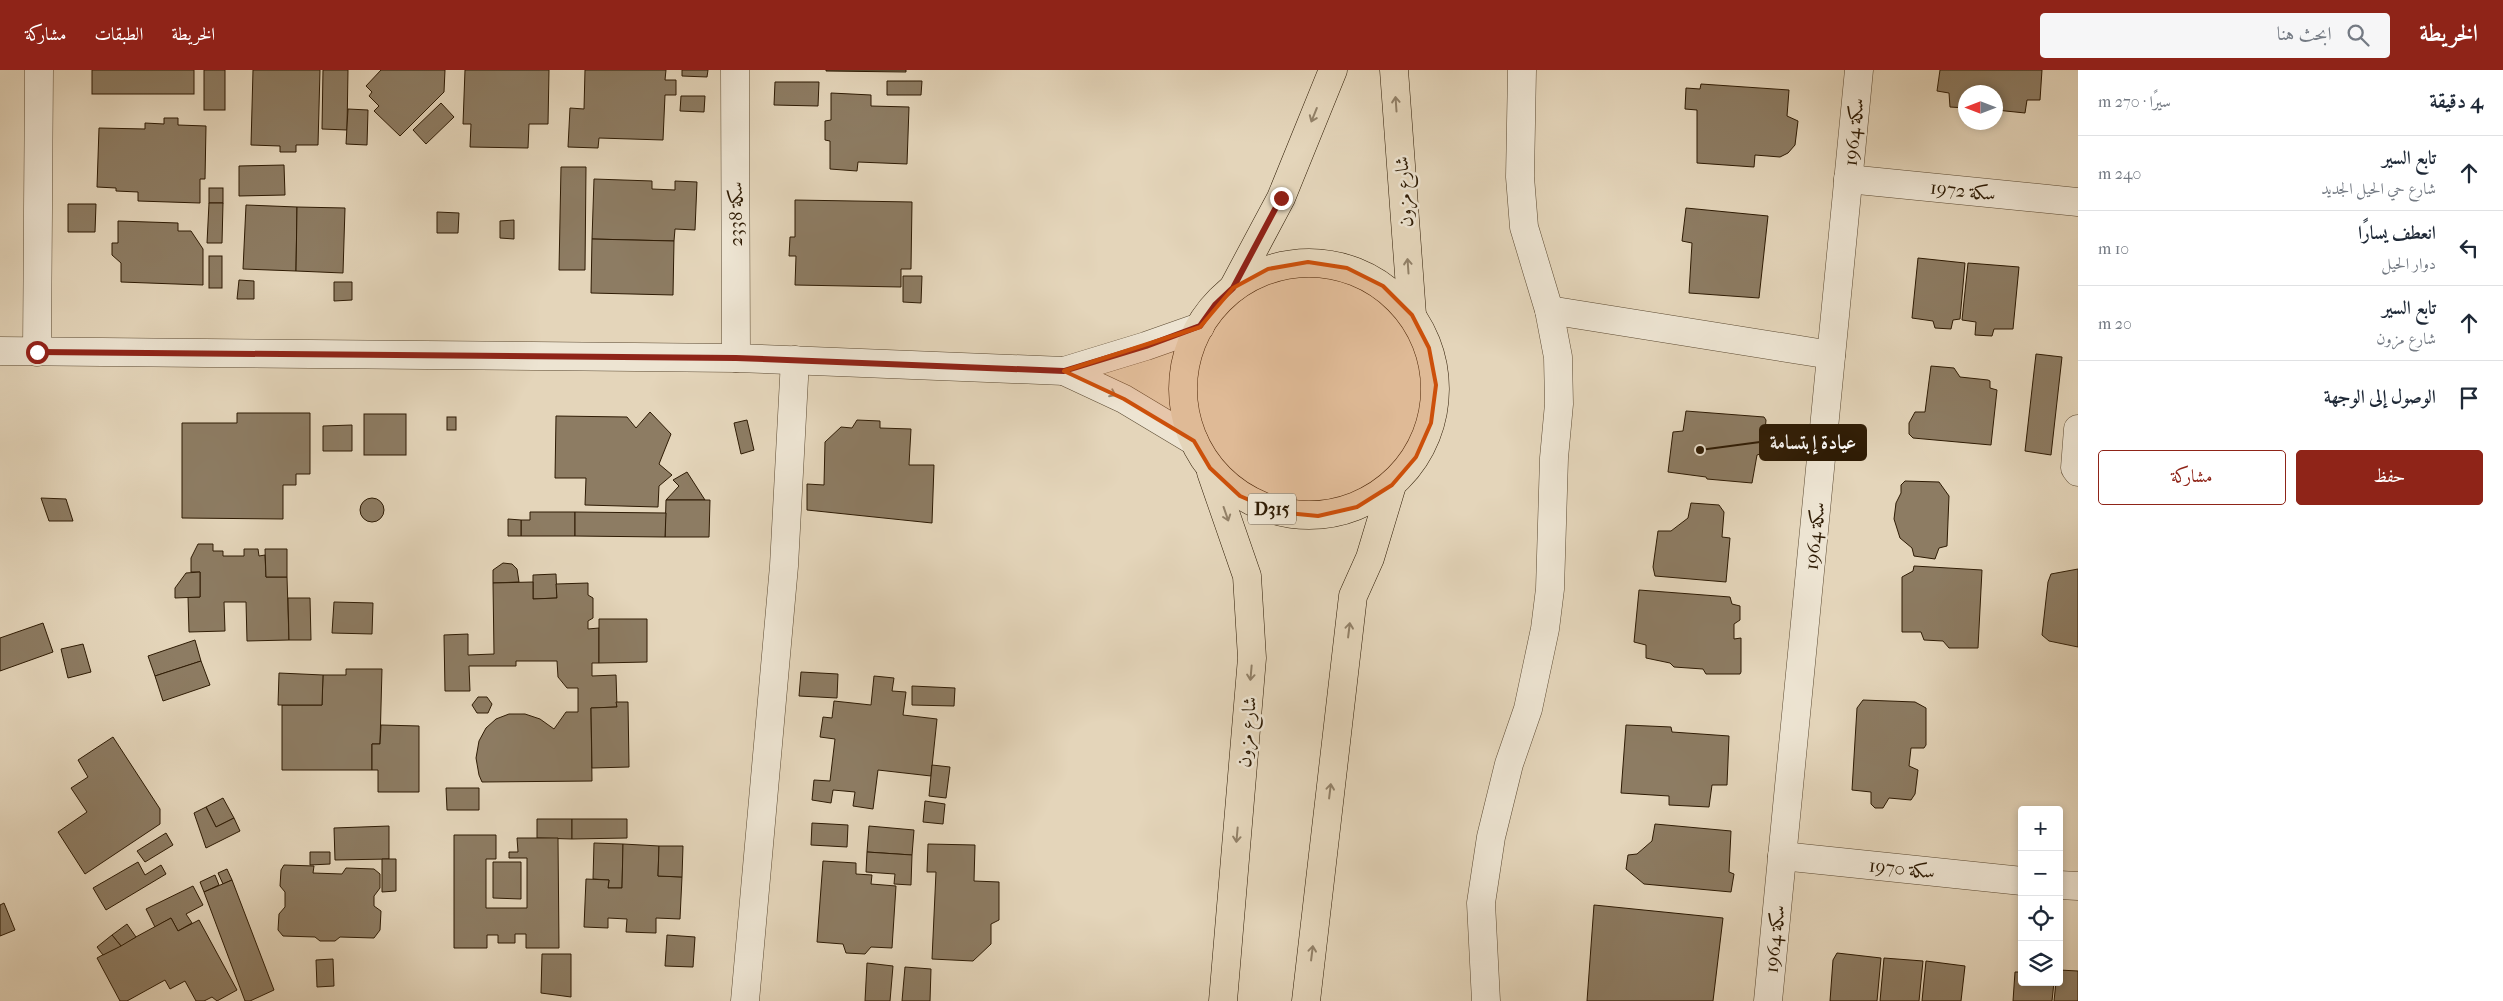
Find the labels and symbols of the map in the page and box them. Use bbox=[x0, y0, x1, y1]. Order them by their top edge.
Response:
north arrow bbox=[1958, 85, 2003, 130]
one-way arrow bbox=[1392, 97, 1401, 113]
street label: سكة 1964 bbox=[1839, 97, 1869, 167]
one-way arrow bbox=[1309, 107, 1319, 122]
street label: شارع مزون bbox=[1391, 155, 1421, 228]
street label: سكة 1972 bbox=[1929, 177, 1997, 205]
street label: سكة 2338 bbox=[725, 182, 747, 246]
route end bbox=[1270, 187, 1293, 210]
one-way arrow bbox=[1403, 259, 1413, 275]
route start bbox=[26, 341, 49, 364]
one-way arrow bbox=[1101, 388, 1116, 397]
callout: عيادة إبتسامة bbox=[1760, 425, 1866, 460]
text: عيادة إبتسامة bbox=[1770, 431, 1856, 455]
road number: D315 bbox=[1248, 494, 1296, 524]
street label: سكة 1964 bbox=[1800, 501, 1830, 571]
one-way arrow bbox=[1222, 506, 1231, 521]
one-way arrow bbox=[1344, 622, 1354, 638]
one-way arrow bbox=[1246, 665, 1256, 681]
street label: شارع مزون bbox=[1233, 696, 1265, 769]
one-way arrow bbox=[1325, 783, 1335, 799]
one-way arrow bbox=[1232, 826, 1242, 842]
street label: سكة 1970 bbox=[1868, 855, 1936, 883]
street label: سكة 1964 bbox=[1760, 904, 1790, 974]
one-way arrow bbox=[1307, 945, 1317, 961]

